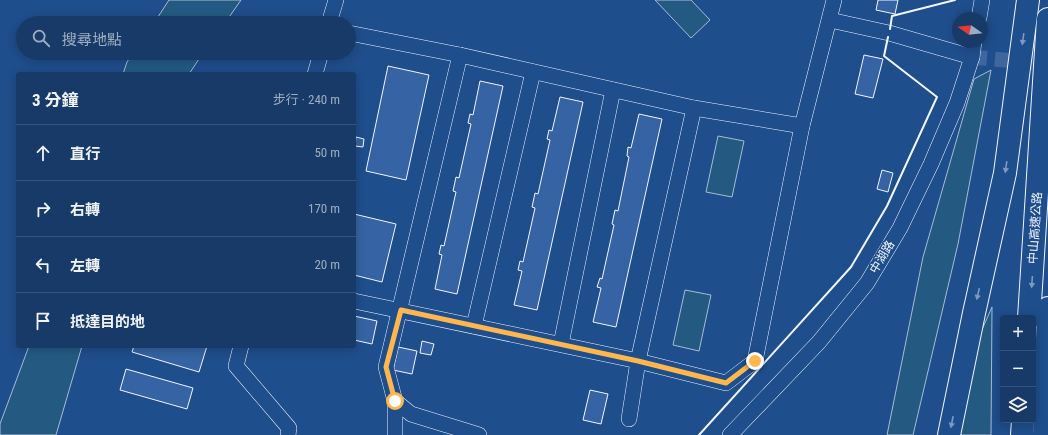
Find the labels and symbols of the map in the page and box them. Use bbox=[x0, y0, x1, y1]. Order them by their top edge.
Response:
north arrow bbox=[952, 12, 988, 48]
one-way arrow bbox=[1020, 33, 1026, 45]
one-way arrow bbox=[1003, 161, 1009, 174]
street label: 中山高速公路 bbox=[1026, 192, 1044, 264]
street label: 中湖路 bbox=[867, 238, 897, 276]
one-way arrow bbox=[1028, 276, 1035, 288]
one-way arrow bbox=[974, 288, 980, 301]
route end bbox=[746, 352, 764, 370]
route start bbox=[386, 392, 404, 410]
one-way arrow bbox=[948, 416, 954, 428]

